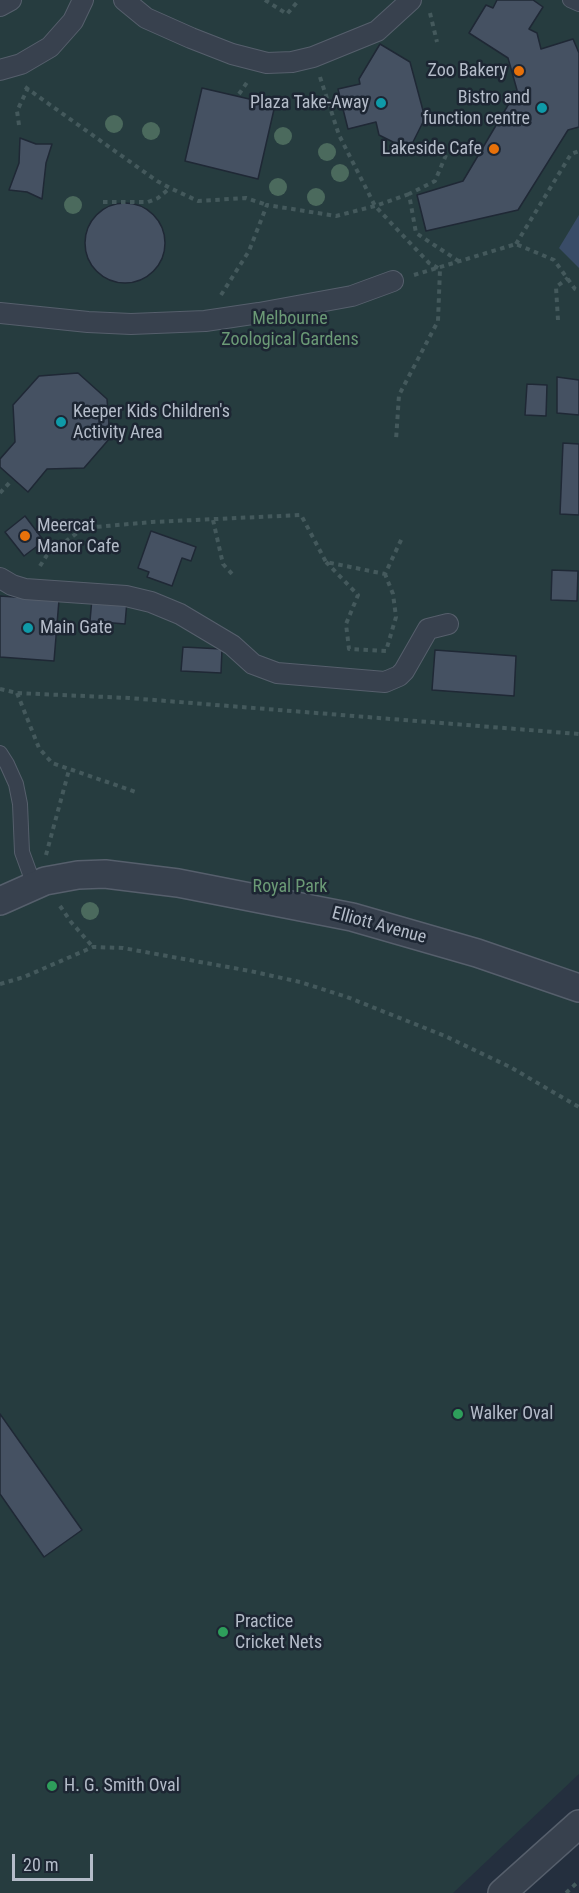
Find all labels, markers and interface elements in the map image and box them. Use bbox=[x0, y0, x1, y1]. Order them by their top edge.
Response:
place label: Zoo Bakery bbox=[428, 60, 507, 82]
marker: Zoo Bakery bbox=[512, 64, 526, 78]
place label: Bistro and function centre bbox=[423, 87, 530, 130]
place label: Plaza Take-Away bbox=[250, 92, 369, 114]
marker: Plaza Take-Away bbox=[374, 96, 388, 110]
marker: Bistro and function centre bbox=[535, 101, 549, 115]
place label: Lakeside Cafe bbox=[382, 138, 482, 160]
marker: Lakeside Cafe bbox=[487, 142, 501, 156]
park label: Melbourne Zoological Gardens bbox=[221, 308, 359, 350]
place label: Keeper Kids Children's Activity Area bbox=[73, 401, 230, 444]
marker: Keeper Kids Children's Activity Area bbox=[54, 415, 68, 429]
place label: Meercat Manor Cafe bbox=[37, 515, 119, 558]
marker: Meercat Manor Cafe bbox=[18, 529, 32, 543]
place label: Main Gate bbox=[40, 617, 112, 639]
marker: Main Gate bbox=[21, 621, 35, 635]
park label: Royal Park bbox=[253, 876, 327, 898]
street label: Elliott Avenue bbox=[329, 903, 429, 949]
place label: Walker Oval bbox=[470, 1403, 553, 1425]
marker: Walker Oval bbox=[451, 1407, 465, 1421]
place label: Practice Cricket Nets bbox=[235, 1611, 322, 1654]
marker: Practice Cricket Nets bbox=[216, 1625, 230, 1639]
place label: H. G. Smith Oval bbox=[64, 1775, 180, 1797]
marker: H. G. Smith Oval bbox=[45, 1779, 59, 1793]
scale bar bbox=[15, 1842, 96, 1880]
text: 20 m bbox=[23, 1854, 58, 1875]

